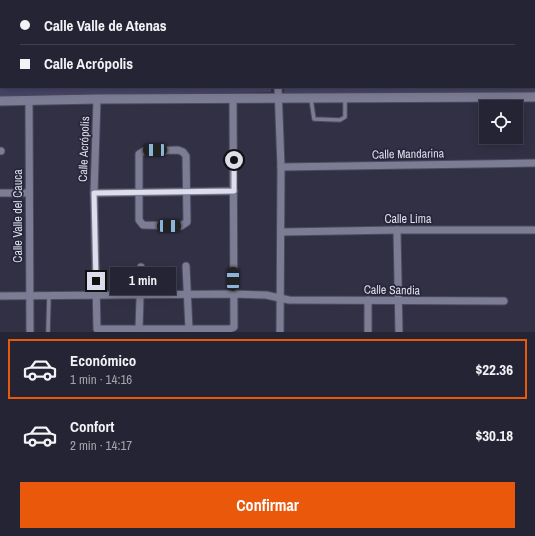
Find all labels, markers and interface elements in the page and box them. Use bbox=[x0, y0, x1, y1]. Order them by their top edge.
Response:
text: Calle Valle de Atenas bbox=[44, 15, 167, 36]
text: Calle Acrópolis bbox=[44, 53, 133, 74]
map controls bbox=[479, 100, 523, 144]
button: locate bbox=[479, 100, 523, 144]
street label: Calle Acrópolis bbox=[75, 116, 93, 182]
car bbox=[143, 144, 167, 156]
street label: Calle Mandarina bbox=[372, 145, 445, 163]
route start bbox=[225, 151, 243, 169]
street label: Calle Valle del Cauca bbox=[10, 169, 26, 263]
street label: Calle Lima bbox=[384, 211, 432, 227]
car bbox=[157, 220, 181, 232]
callout: 1 min bbox=[110, 267, 176, 295]
car bbox=[227, 267, 239, 291]
route end bbox=[87, 272, 105, 290]
text: 1 min bbox=[129, 272, 157, 289]
street label: Calle Sandia bbox=[364, 282, 421, 298]
text: Económico bbox=[70, 350, 136, 371]
icon: car bbox=[22, 351, 58, 387]
text: $22.36 bbox=[475, 359, 513, 380]
text: 1 min · 14:16 bbox=[70, 371, 132, 388]
text: Confort bbox=[70, 416, 114, 437]
icon: car bbox=[22, 417, 58, 453]
text: $30.18 bbox=[475, 425, 513, 446]
text: 2 min · 14:17 bbox=[70, 437, 132, 454]
button: Confirmar bbox=[20, 482, 515, 528]

